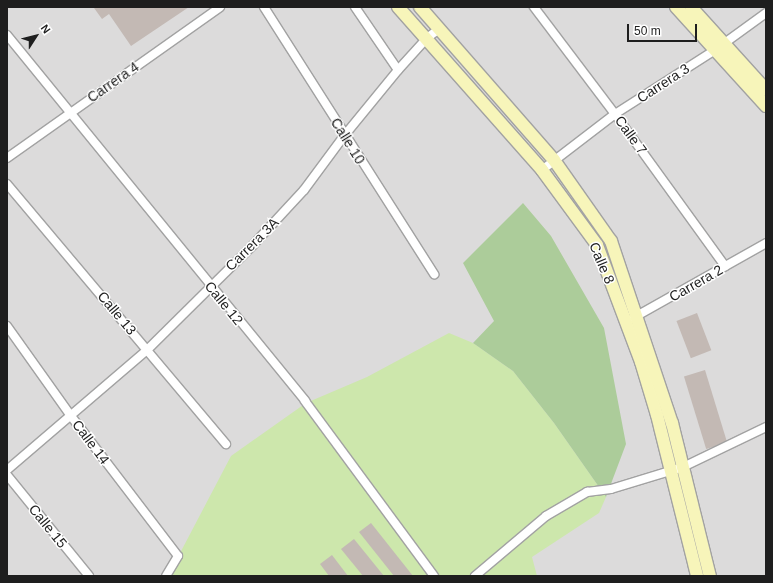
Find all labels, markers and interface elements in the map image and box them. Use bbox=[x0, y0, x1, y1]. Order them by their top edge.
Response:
north arrow bbox=[16, 16, 56, 56]
scale bar bbox=[629, 16, 699, 42]
text: N bbox=[39, 22, 53, 36]
text: 50 m bbox=[634, 24, 661, 38]
street label: Carrera 4 bbox=[84, 58, 142, 106]
street label: Carrera 3 bbox=[634, 60, 692, 106]
street label: Calle 7 bbox=[611, 112, 651, 158]
street label: Calle 10 bbox=[327, 115, 369, 167]
street label: Carrera 3A bbox=[222, 214, 282, 274]
street label: Calle 8 bbox=[586, 240, 618, 286]
street label: Carrera 2 bbox=[666, 261, 726, 305]
street label: Calle 12 bbox=[201, 278, 247, 328]
street label: Calle 13 bbox=[94, 288, 140, 338]
street label: Calle 14 bbox=[69, 416, 113, 468]
street label: Calle 15 bbox=[25, 501, 71, 551]

